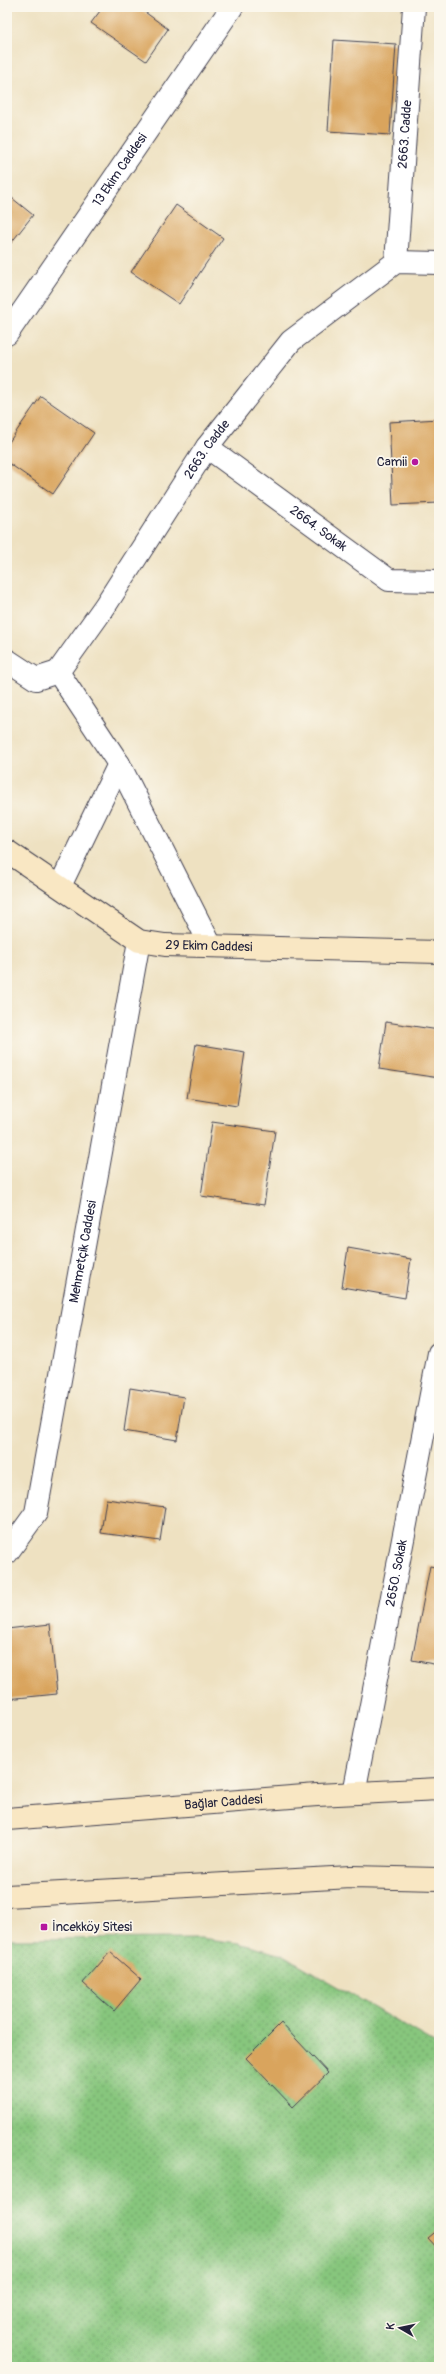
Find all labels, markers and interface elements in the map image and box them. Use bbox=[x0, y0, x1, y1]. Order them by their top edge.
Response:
street label: 2663. Cadde bbox=[395, 99, 415, 169]
street label: 13 Ekim Caddesi bbox=[89, 130, 151, 210]
street label: 2663. Cadde bbox=[181, 416, 234, 482]
place label: Camii bbox=[377, 454, 407, 470]
marker: Camii bbox=[410, 457, 420, 467]
street label: 2664. Sokak bbox=[287, 502, 351, 555]
street label: 29 Ekim Caddesi bbox=[165, 937, 253, 955]
street label: Mehmetçik Caddesi bbox=[66, 1199, 100, 1304]
street label: 2650. Sokak bbox=[382, 1538, 411, 1608]
street label: Bağlar Caddesi bbox=[184, 1791, 263, 1813]
place label: İncekköy Sitesi bbox=[52, 1919, 132, 1935]
marker: İncekköy Sitesi bbox=[39, 1922, 49, 1932]
north arrow bbox=[380, 2308, 420, 2348]
text: K bbox=[384, 2322, 398, 2331]

